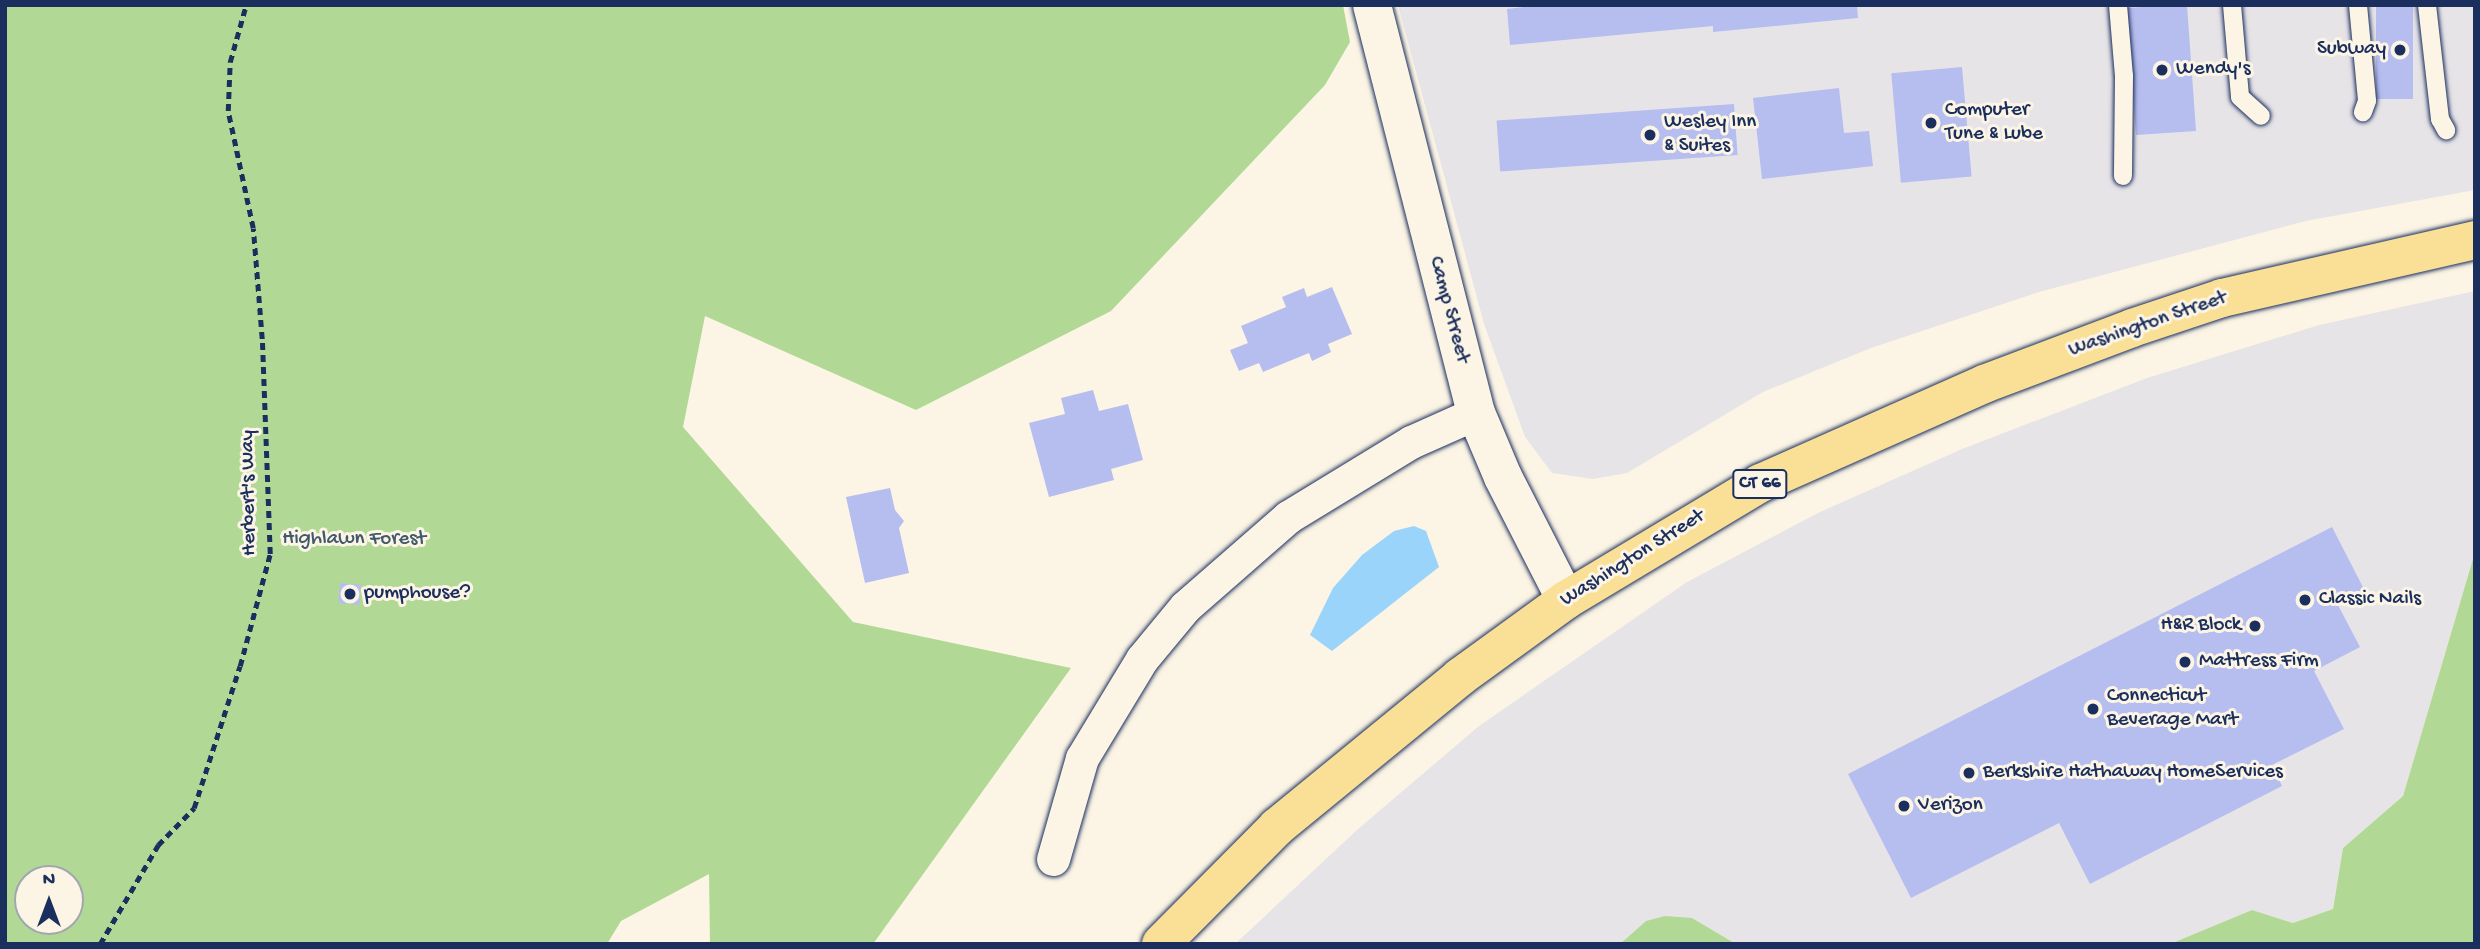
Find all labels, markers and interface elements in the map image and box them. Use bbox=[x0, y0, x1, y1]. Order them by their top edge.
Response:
place label: Subway bbox=[2317, 37, 2386, 63]
marker: Subway bbox=[2392, 42, 2408, 58]
place label: Wendy's bbox=[2176, 57, 2250, 83]
marker: Wendy's bbox=[2154, 62, 2170, 78]
place label: Computer Tune & Lube bbox=[1945, 98, 2043, 148]
place label: Wesley Inn & Suites bbox=[1664, 110, 1756, 160]
marker: Computer Tune & Lube bbox=[1923, 115, 1939, 131]
marker: Wesley Inn & Suites bbox=[1642, 127, 1658, 143]
street label: Camp Street bbox=[1422, 254, 1474, 366]
street label: Washington Street bbox=[2066, 286, 2230, 364]
street label: Herbert's Way bbox=[236, 430, 264, 556]
road number: CT 66 bbox=[1732, 468, 1788, 499]
street label: Washington Street bbox=[1556, 504, 1710, 614]
park label: Highlawn Forest bbox=[282, 527, 426, 553]
place label: pumphouse? bbox=[364, 581, 471, 607]
marker: pumphouse? bbox=[342, 586, 358, 602]
place label: Classic Nails bbox=[2319, 587, 2421, 613]
marker: Classic Nails bbox=[2297, 592, 2313, 608]
place label: H&R Block bbox=[2161, 613, 2241, 639]
marker: H&R Block bbox=[2247, 618, 2263, 634]
place label: Mattress Firm bbox=[2199, 649, 2319, 675]
marker: Mattress Firm bbox=[2177, 654, 2193, 670]
place label: Connecticut Beverage Mart bbox=[2107, 684, 2238, 734]
marker: Connecticut Beverage Mart bbox=[2085, 701, 2101, 717]
place label: Berkshire Hathaway HomeServices bbox=[1983, 760, 2283, 786]
marker: Berkshire Hathaway HomeServices bbox=[1961, 765, 1977, 781]
place label: Verizon bbox=[1918, 793, 1983, 819]
marker: Verizon bbox=[1896, 798, 1912, 814]
north arrow bbox=[14, 865, 84, 935]
text: N bbox=[43, 869, 55, 892]

